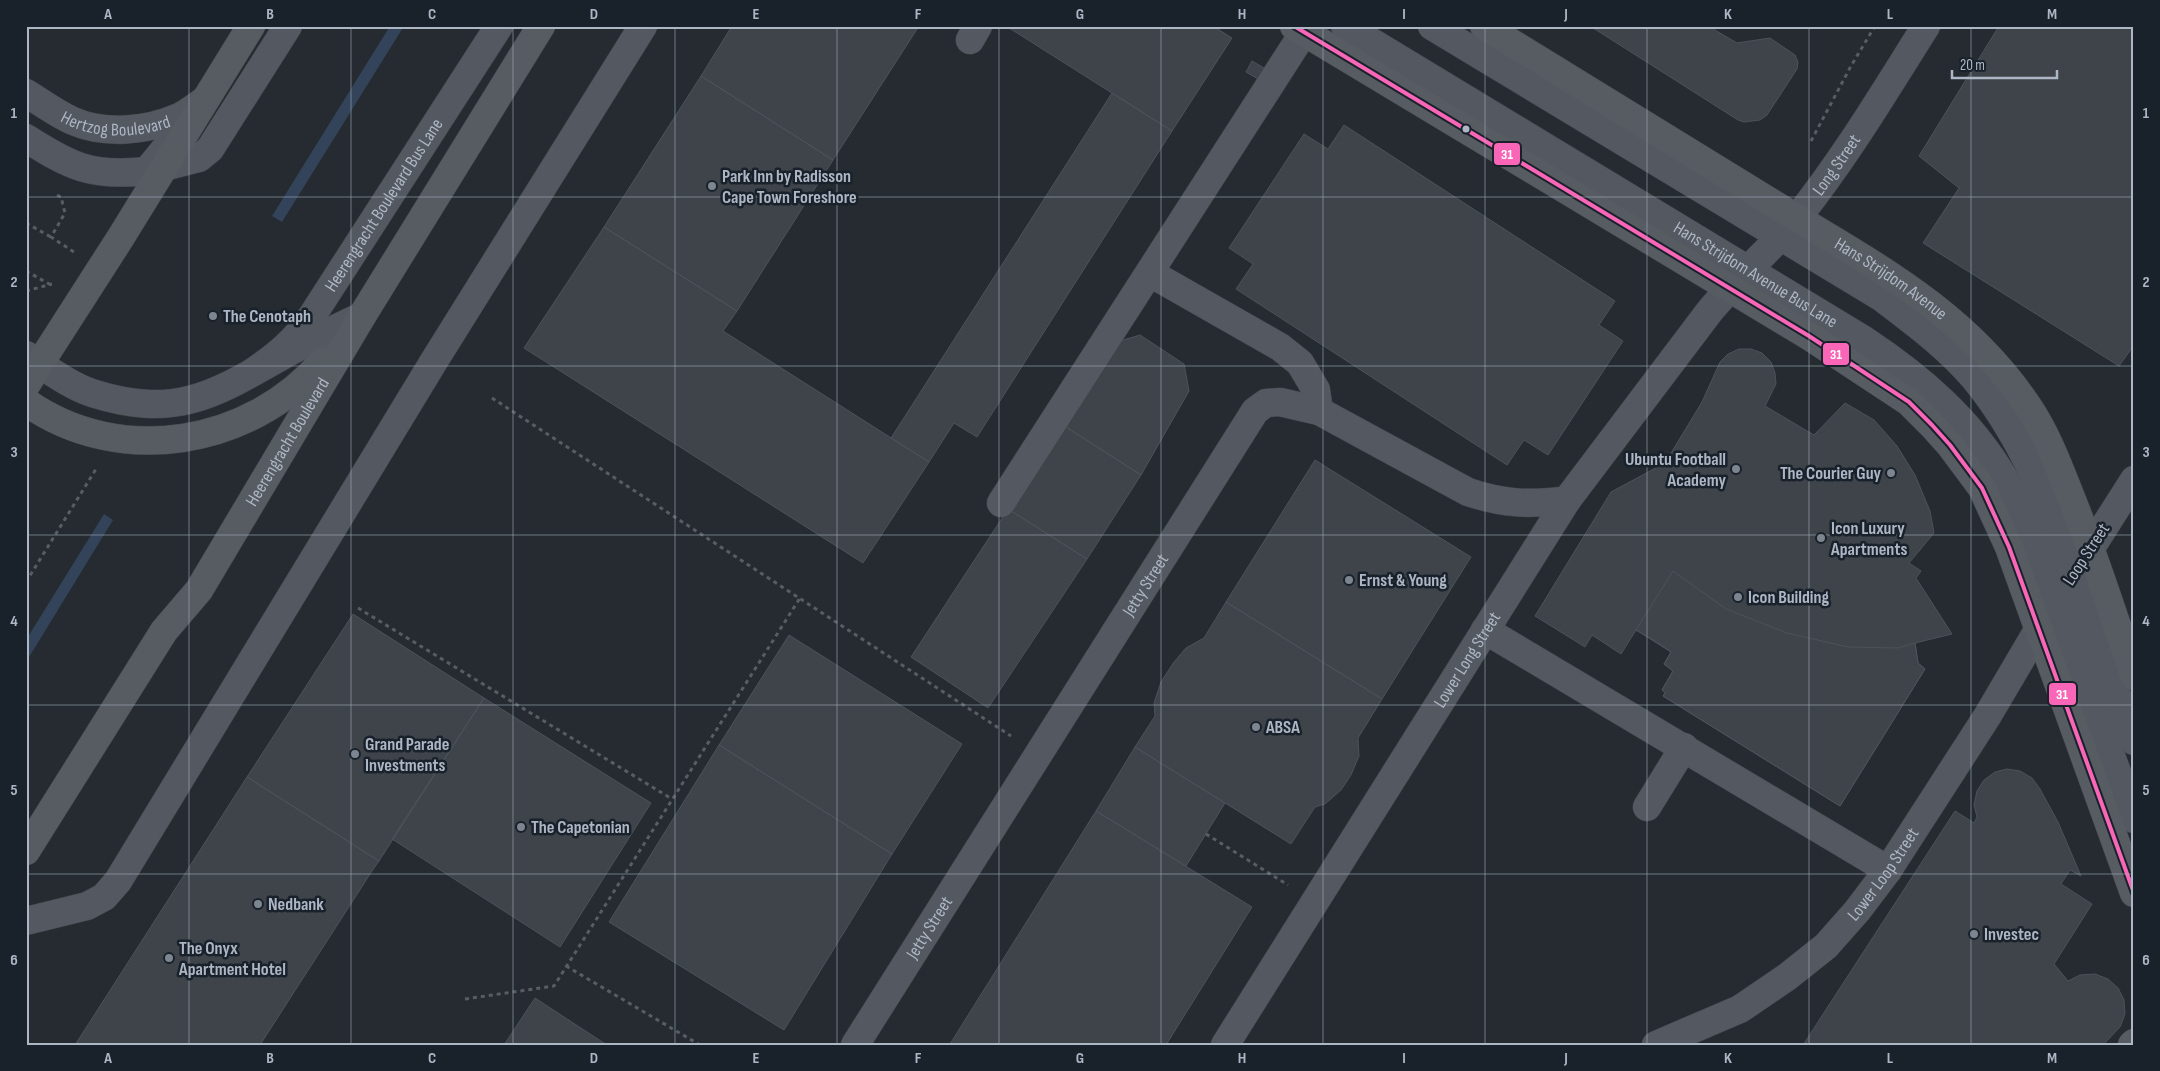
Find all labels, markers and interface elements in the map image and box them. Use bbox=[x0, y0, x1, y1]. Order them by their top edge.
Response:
text: A bbox=[103, 5, 112, 24]
text: B bbox=[266, 5, 274, 24]
text: C bbox=[428, 5, 436, 24]
text: D bbox=[590, 5, 598, 24]
text: E bbox=[753, 5, 760, 24]
text: F bbox=[915, 5, 922, 24]
text: G bbox=[1076, 5, 1084, 24]
text: H bbox=[1238, 5, 1246, 24]
text: I bbox=[1402, 5, 1406, 24]
text: J bbox=[1563, 5, 1568, 24]
text: K bbox=[1724, 5, 1732, 24]
text: L bbox=[1887, 5, 1894, 24]
text: M bbox=[2047, 5, 2057, 24]
scale bar bbox=[1952, 48, 2058, 80]
text: 20 m bbox=[1960, 56, 1985, 75]
text: 1 bbox=[11, 104, 18, 123]
text: 1 bbox=[2143, 104, 2150, 123]
street label: Hertzog Boulevard bbox=[57, 107, 173, 141]
street label: Heerengracht Boulevard Bus Lane bbox=[320, 115, 448, 296]
unlabelled marker bbox=[1461, 124, 1471, 134]
street label: Long Street bbox=[1808, 130, 1866, 200]
line badge: 31 bbox=[1493, 142, 1521, 166]
text: 31 bbox=[1501, 146, 1513, 163]
place label: Park Inn by Radisson Cape Town Foreshore bbox=[722, 166, 857, 208]
marker: Park Inn by Radisson Cape Town Foreshore bbox=[706, 180, 718, 192]
street label: Hans Strijdom Avenue Bus Lane bbox=[1670, 217, 1841, 333]
street label: Hans Strijdom Avenue bbox=[1831, 233, 1951, 325]
text: 2 bbox=[10, 273, 18, 292]
text: 2 bbox=[2142, 273, 2150, 292]
place label: The Cenotaph bbox=[223, 306, 311, 327]
marker: The Cenotaph bbox=[207, 310, 219, 322]
line badge: 31 bbox=[1822, 342, 1850, 366]
text: 31 bbox=[1830, 346, 1842, 363]
street label: Heerengracht Boulevard bbox=[241, 374, 334, 510]
text: 3 bbox=[10, 443, 18, 462]
text: 3 bbox=[2142, 443, 2150, 462]
place label: Ubuntu Football Academy bbox=[1625, 449, 1727, 491]
marker: Ubuntu Football Academy bbox=[1730, 463, 1742, 475]
place label: The Courier Guy bbox=[1780, 463, 1882, 484]
marker: The Courier Guy bbox=[1885, 467, 1897, 479]
place label: Icon Luxury Apartments bbox=[1830, 518, 1907, 560]
street label: Loop Street bbox=[2059, 519, 2114, 589]
marker: Icon Luxury Apartments bbox=[1815, 532, 1827, 544]
street label: Jetty Street bbox=[1118, 550, 1173, 621]
place label: Ernst & Young bbox=[1359, 570, 1447, 591]
marker: Ernst & Young bbox=[1343, 574, 1355, 586]
place label: Icon Building bbox=[1748, 587, 1829, 608]
marker: Icon Building bbox=[1732, 591, 1744, 603]
street label: Lower Long Street bbox=[1429, 608, 1505, 712]
text: 4 bbox=[10, 612, 18, 631]
text: 4 bbox=[2142, 612, 2150, 631]
line badge: 31 bbox=[2048, 682, 2077, 706]
text: 31 bbox=[2056, 686, 2068, 703]
place label: ABSA bbox=[1265, 717, 1300, 738]
marker: ABSA bbox=[1250, 721, 1262, 733]
place label: Grand Parade Investments bbox=[365, 734, 449, 776]
marker: Grand Parade Investments bbox=[349, 748, 361, 760]
text: 5 bbox=[10, 781, 18, 800]
text: 5 bbox=[2142, 781, 2150, 800]
place label: The Capetonian bbox=[531, 817, 630, 838]
marker: The Capetonian bbox=[515, 821, 527, 833]
street label: Lower Loop Street bbox=[1843, 824, 1924, 925]
street label: Jetty Street bbox=[902, 892, 957, 964]
place label: Nedbank bbox=[268, 894, 324, 915]
marker: Nedbank bbox=[252, 898, 264, 910]
place label: Investec bbox=[1984, 924, 2039, 945]
marker: Investec bbox=[1968, 928, 1980, 940]
place label: The Onyx Apartment Hotel bbox=[178, 938, 286, 980]
text: 6 bbox=[10, 951, 18, 970]
text: 6 bbox=[2142, 951, 2150, 970]
marker: The Onyx Apartment Hotel bbox=[163, 952, 175, 964]
text: A bbox=[103, 1049, 112, 1068]
text: B bbox=[266, 1049, 274, 1068]
text: C bbox=[428, 1049, 436, 1068]
text: D bbox=[590, 1049, 598, 1068]
text: E bbox=[753, 1049, 760, 1068]
text: F bbox=[915, 1049, 922, 1068]
text: G bbox=[1076, 1049, 1084, 1068]
text: H bbox=[1238, 1049, 1246, 1068]
text: I bbox=[1402, 1049, 1406, 1068]
text: J bbox=[1563, 1049, 1568, 1068]
text: K bbox=[1724, 1049, 1732, 1068]
text: L bbox=[1887, 1049, 1894, 1068]
text: M bbox=[2047, 1049, 2057, 1068]

